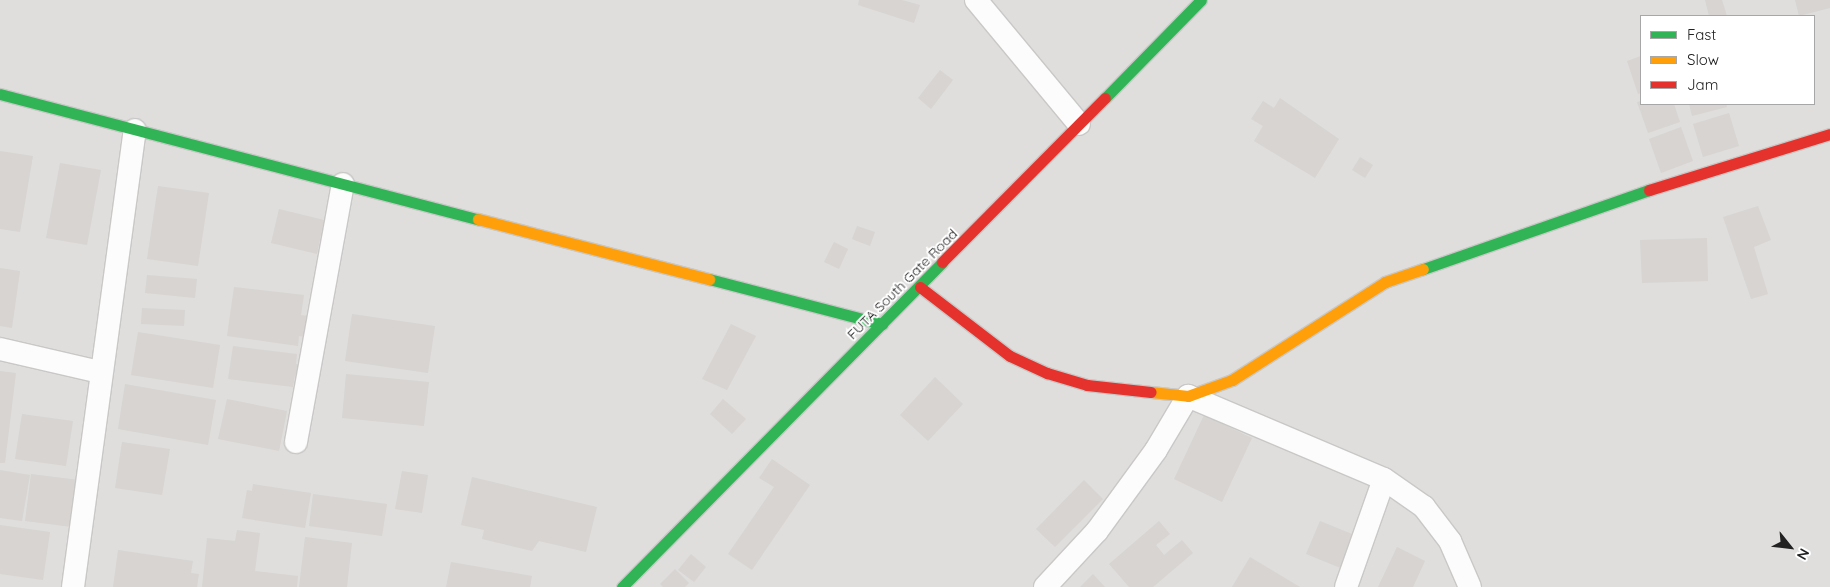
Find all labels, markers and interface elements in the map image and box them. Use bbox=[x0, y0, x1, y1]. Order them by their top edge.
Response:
legend bbox=[1640, 15, 1815, 105]
text: Fast bbox=[1687, 25, 1716, 44]
text: Slow bbox=[1687, 50, 1719, 69]
text: Jam bbox=[1687, 75, 1718, 94]
street label: FUTA South Gate Road bbox=[843, 225, 961, 343]
north arrow bbox=[1765, 522, 1815, 572]
text: N bbox=[1793, 545, 1813, 563]

